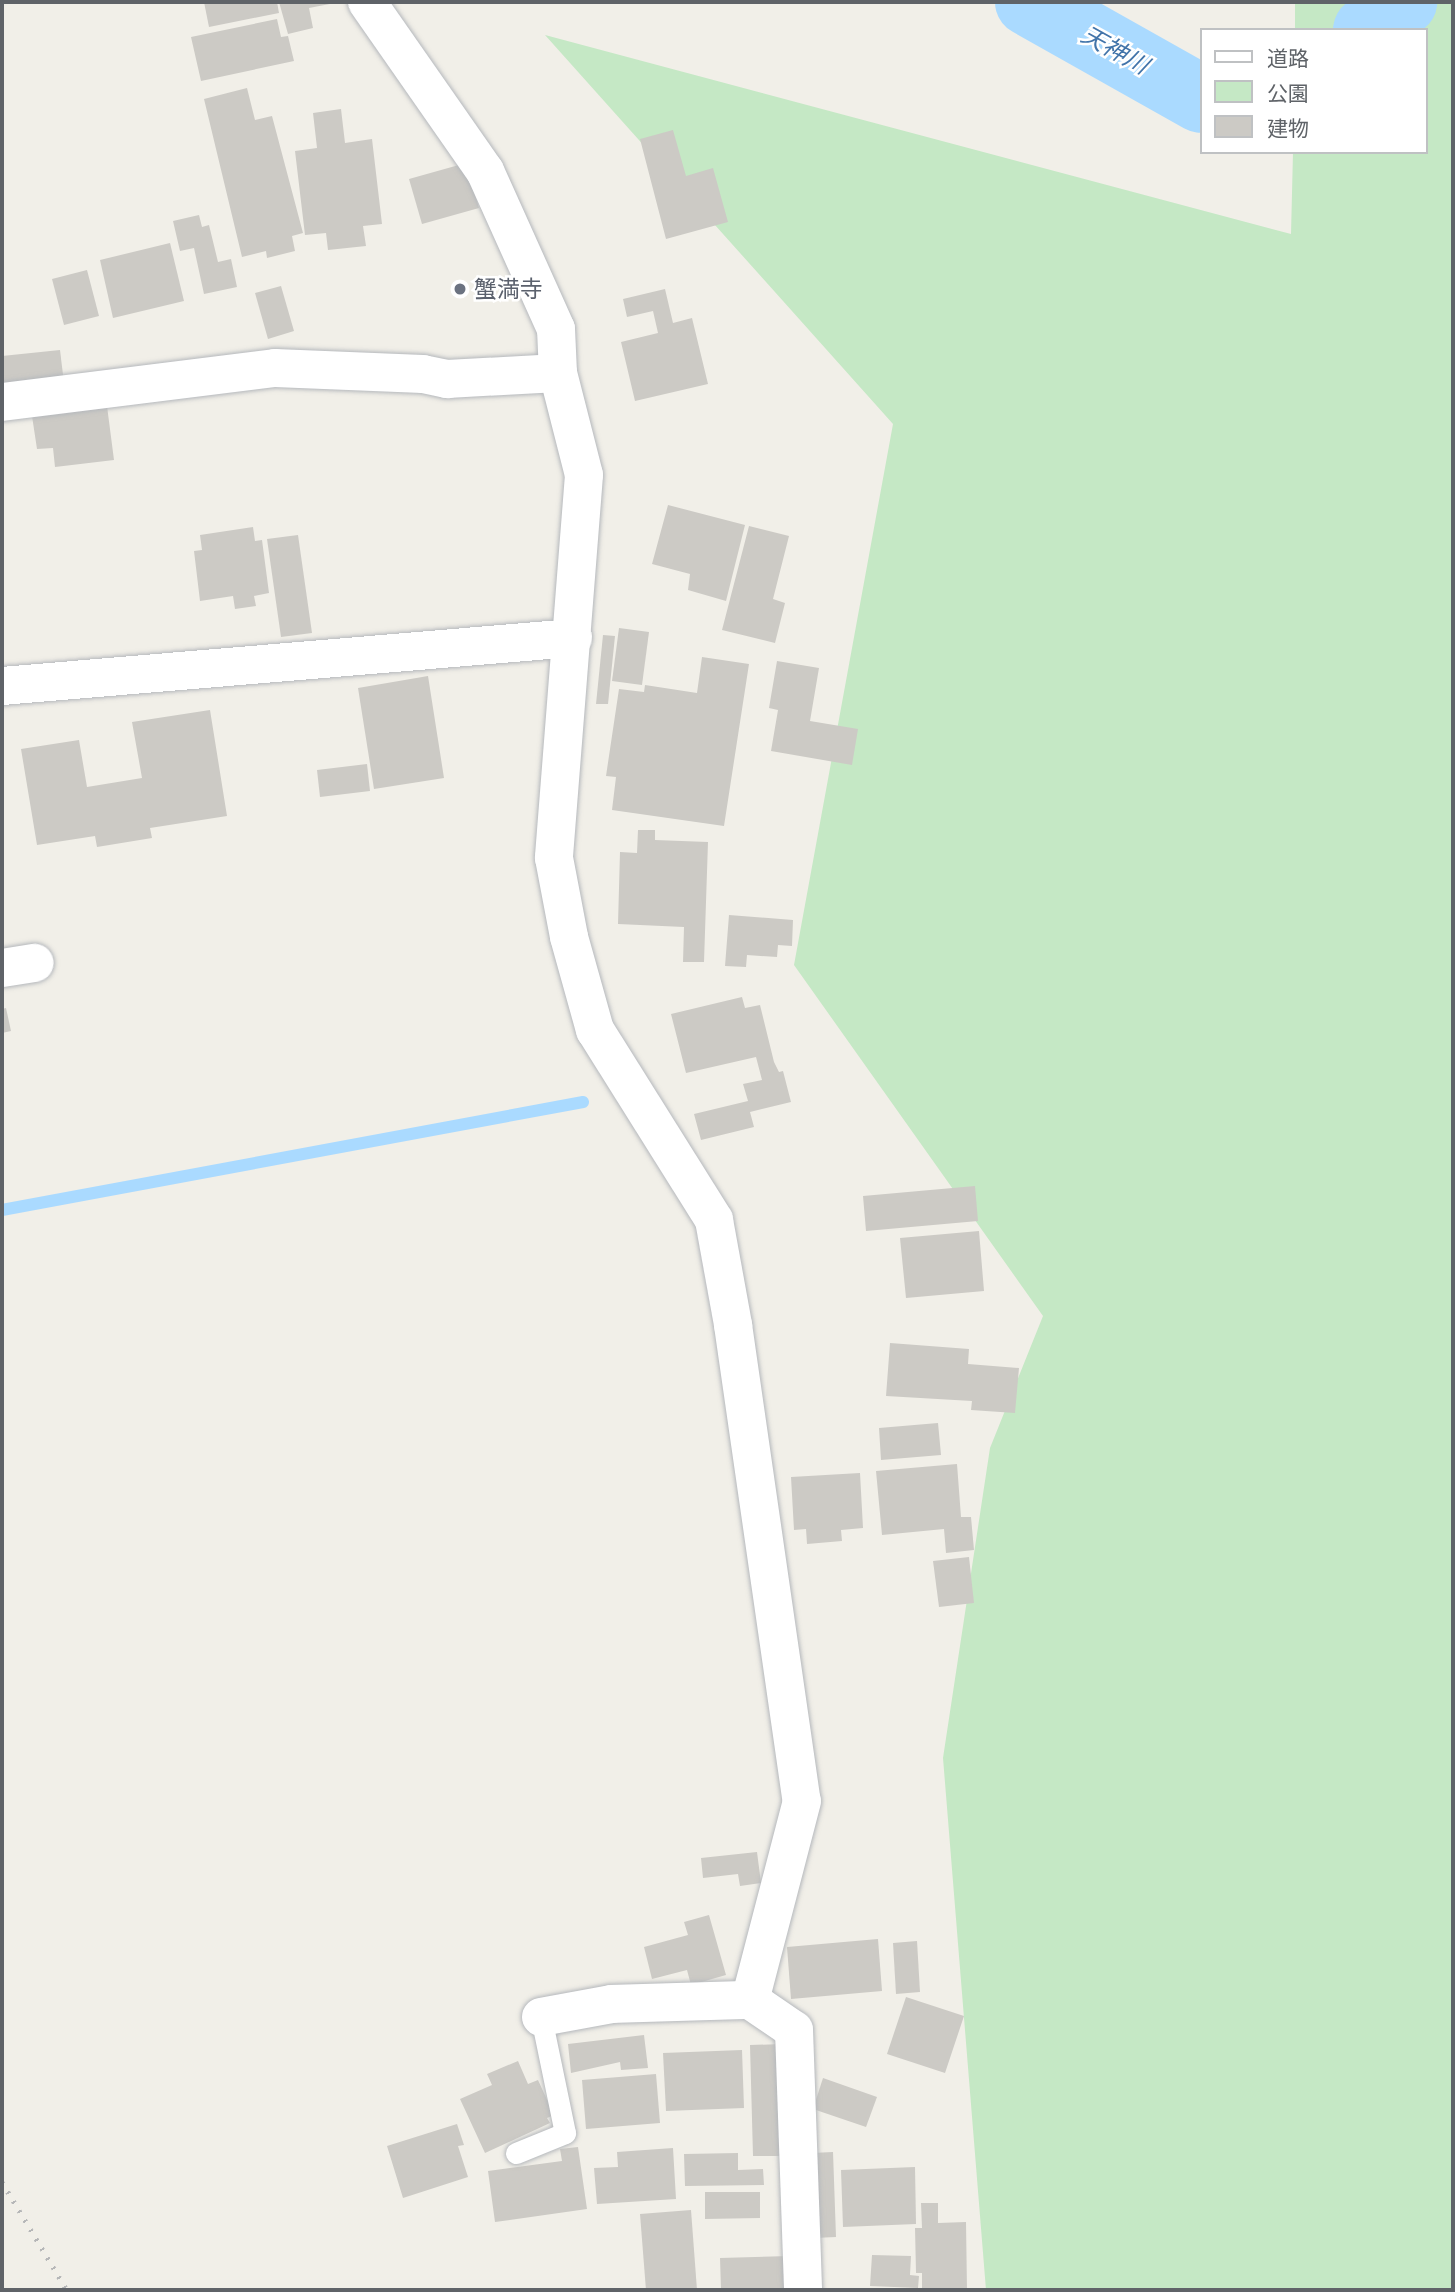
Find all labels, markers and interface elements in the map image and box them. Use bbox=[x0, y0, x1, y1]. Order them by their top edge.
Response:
water label: 天神川 bbox=[1077, 20, 1153, 80]
legend bbox=[1200, 28, 1427, 154]
text: 道路 bbox=[1267, 46, 1309, 71]
text: 公園 bbox=[1267, 81, 1309, 106]
text: 建物 bbox=[1267, 116, 1309, 141]
place label: 蟹満寺 bbox=[474, 275, 543, 303]
marker: 蟹満寺 bbox=[452, 281, 468, 297]

